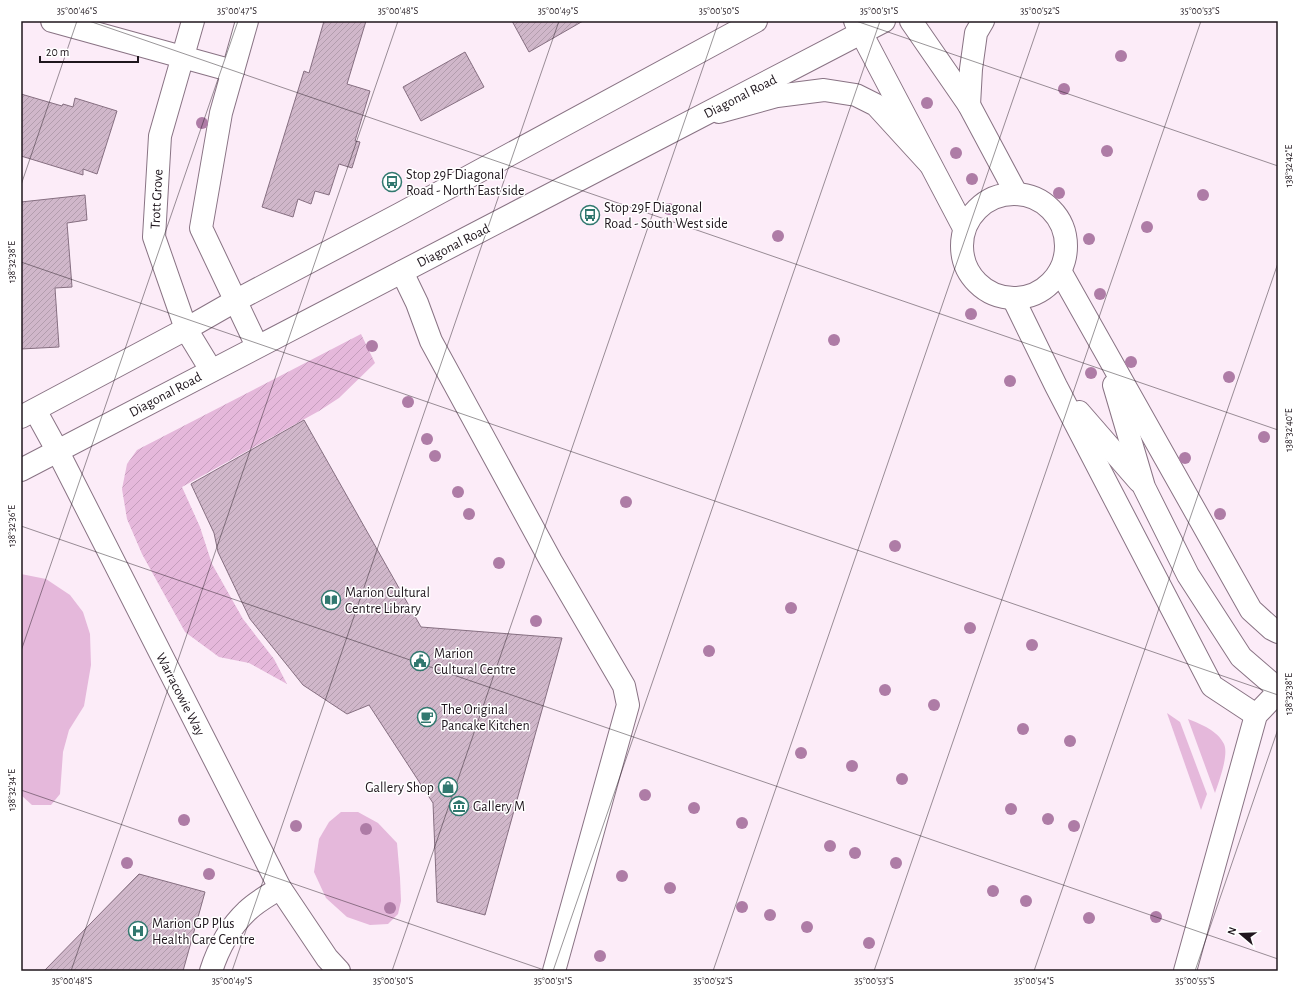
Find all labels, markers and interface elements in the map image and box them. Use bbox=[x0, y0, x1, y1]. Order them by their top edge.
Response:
text: 35°00'46"S bbox=[57, 6, 98, 16]
text: 35°00'47"S bbox=[217, 6, 257, 16]
text: 35°00'48"S bbox=[378, 6, 419, 16]
text: 35°00'49"S bbox=[538, 6, 579, 16]
text: 35°00'50"S bbox=[699, 6, 739, 16]
text: 35°00'51"S bbox=[860, 6, 899, 16]
text: 35°00'52"S bbox=[1020, 6, 1060, 16]
text: 35°00'53"S bbox=[1180, 6, 1220, 16]
scale bar bbox=[40, 38, 138, 64]
text: 20 m bbox=[46, 46, 69, 58]
street label: Diagonal Road bbox=[702, 73, 779, 121]
text: 138°32'42"E bbox=[1284, 145, 1294, 187]
place label: Stop 29F Diagonal Road - North East side bbox=[406, 168, 525, 198]
street label: Trott Grove bbox=[148, 169, 166, 229]
bus stop icon: Stop 29F Diagonal Road - North East side bbox=[381, 171, 403, 193]
place label: Stop 29F Diagonal Road - South West side bbox=[604, 201, 728, 231]
bus stop icon: Stop 29F Diagonal Road - South West side bbox=[579, 204, 601, 226]
street label: Diagonal Road bbox=[415, 222, 492, 270]
text: 138°32'38"E bbox=[7, 241, 17, 283]
street label: Diagonal Road bbox=[127, 370, 204, 420]
text: 138°32'40"E bbox=[1284, 408, 1294, 452]
text: 138°32'36"E bbox=[7, 505, 17, 547]
place label: Marion Cultural Centre Library bbox=[345, 586, 430, 616]
library icon: Marion Cultural Centre Library bbox=[320, 589, 342, 611]
place label: Marion Cultural Centre bbox=[434, 647, 516, 677]
public building icon: Marion Cultural Centre bbox=[409, 650, 431, 672]
street label: Warracowie Way bbox=[153, 651, 207, 738]
text: 138°32'38"E bbox=[1284, 673, 1294, 715]
place label: The Original Pancake Kitchen bbox=[441, 703, 530, 733]
cafe icon: The Original Pancake Kitchen bbox=[416, 706, 438, 728]
text: 138°32'34"E bbox=[7, 769, 17, 811]
shop icon: Gallery Shop bbox=[437, 776, 459, 798]
place label: Gallery Shop bbox=[365, 781, 434, 795]
museum icon: Gallery M bbox=[448, 795, 470, 817]
place label: Gallery M bbox=[473, 800, 525, 814]
north arrow bbox=[1221, 914, 1261, 954]
place label: Marion GP Plus Health Care Centre bbox=[152, 917, 255, 947]
hospital icon: Marion GP Plus Health Care Centre bbox=[127, 920, 149, 942]
text: N bbox=[1226, 925, 1238, 936]
text: 35°00'48"S bbox=[52, 976, 93, 986]
text: 35°00'49"S bbox=[212, 976, 253, 986]
text: 35°00'50"S bbox=[373, 976, 413, 986]
text: 35°00'51"S bbox=[534, 976, 573, 986]
text: 35°00'52"S bbox=[693, 976, 733, 986]
text: 35°00'53"S bbox=[854, 976, 894, 986]
text: 35°00'54"S bbox=[1014, 976, 1054, 986]
text: 35°00'55"S bbox=[1175, 976, 1215, 986]

